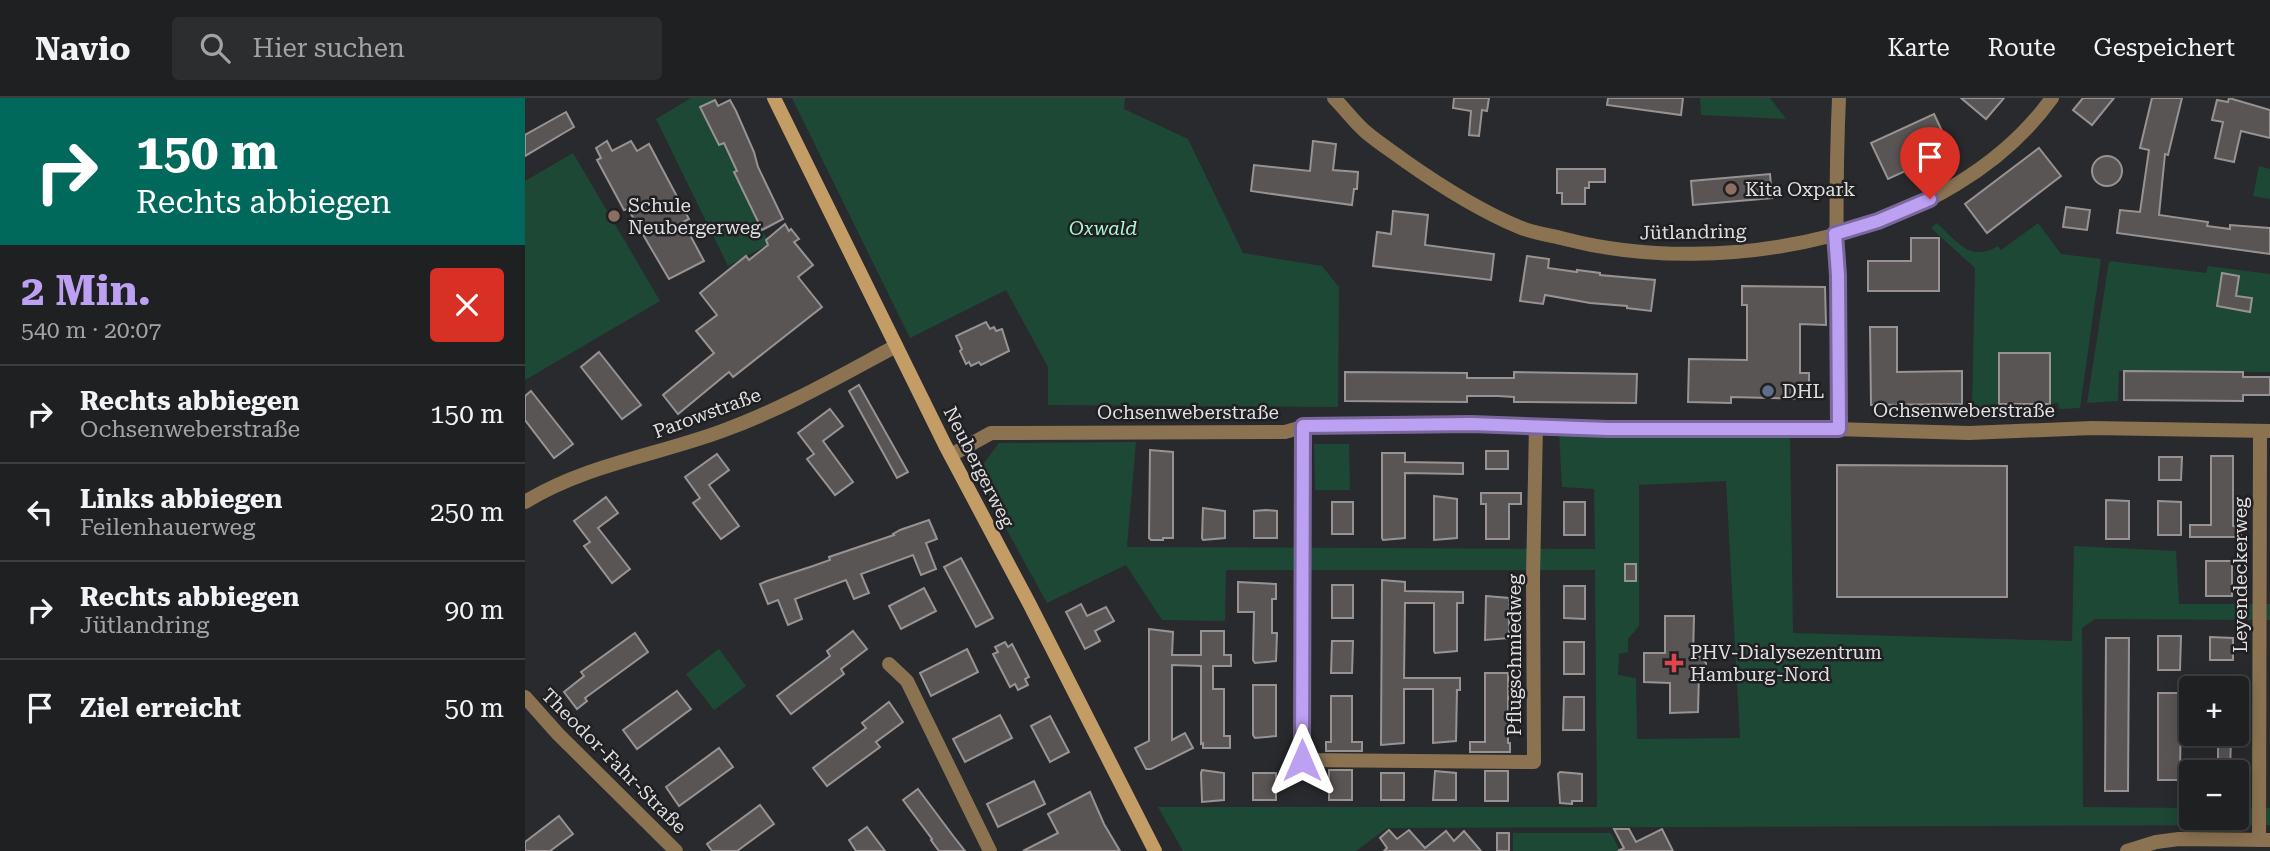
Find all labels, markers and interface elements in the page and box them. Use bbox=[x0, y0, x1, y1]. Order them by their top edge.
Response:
search box bbox=[172, 17, 662, 80]
text: Navio bbox=[35, 29, 130, 68]
icon: search bbox=[196, 29, 234, 67]
text: Hier suchen bbox=[252, 33, 405, 63]
text: Karte bbox=[1887, 34, 1950, 62]
text: Route bbox=[1988, 34, 2056, 62]
text: Gespeichert bbox=[2094, 34, 2235, 62]
text: 150 m bbox=[136, 124, 278, 181]
icon: right bbox=[21, 126, 112, 217]
pin bbox=[1900, 127, 1960, 199]
icon: arrive bbox=[1911, 138, 1949, 176]
place label: Kita Oxpark bbox=[1745, 178, 1855, 201]
marker: Kita Oxpark bbox=[1723, 181, 1739, 197]
text: Rechts abbiegen bbox=[136, 183, 391, 221]
place label: Schule Neubergerweg bbox=[628, 194, 761, 239]
marker: Schule Neubergerweg bbox=[606, 208, 622, 224]
park label: Oxwald bbox=[1069, 217, 1137, 240]
street label: Jütlandring bbox=[1639, 220, 1747, 244]
text: 2 Min. bbox=[21, 266, 151, 315]
button: close bbox=[430, 268, 504, 342]
text: 540 m · 20:07 bbox=[21, 317, 161, 344]
place label: DHL bbox=[1782, 380, 1824, 403]
street label: Parowstraße bbox=[650, 383, 764, 443]
marker: DHL bbox=[1760, 383, 1776, 399]
text: Rechts abbiegen bbox=[80, 386, 299, 416]
icon: right bbox=[21, 395, 59, 433]
text: 150 m bbox=[430, 399, 504, 429]
street label: Ochsenweberstraße bbox=[1873, 399, 2055, 422]
street label: Ochsenweberstraße bbox=[1097, 401, 1279, 424]
street label: Neubergerweg bbox=[939, 403, 1020, 532]
text: Ochsenweberstraße bbox=[80, 416, 300, 443]
text: Links abbiegen bbox=[80, 484, 283, 514]
icon: left bbox=[21, 493, 59, 531]
text: 250 m bbox=[430, 497, 504, 527]
street label: Leyendeckerweg bbox=[2229, 497, 2252, 653]
text: Feilenhauerweg bbox=[80, 514, 255, 541]
street label: Pflugschmiedweg bbox=[1503, 574, 1526, 736]
text: Rechts abbiegen bbox=[80, 582, 299, 612]
icon: right bbox=[21, 591, 59, 629]
text: 90 m bbox=[445, 595, 504, 625]
text: Jütlandring bbox=[80, 612, 209, 639]
place label: PHV-Dialysezentrum Hamburg-Nord bbox=[1690, 641, 1882, 686]
marker: PHV-Dialysezentrum Hamburg-Nord bbox=[1664, 653, 1684, 673]
map controls bbox=[2179, 676, 2249, 830]
button: + bbox=[2179, 676, 2249, 746]
street label: Theodor-Fahr-Straße bbox=[537, 684, 691, 838]
icon: arrive bbox=[21, 689, 59, 727]
text: Ziel erreicht bbox=[80, 693, 241, 723]
text: 50 m bbox=[445, 693, 504, 723]
position arrow bbox=[1265, 723, 1339, 797]
button: − bbox=[2179, 760, 2249, 830]

